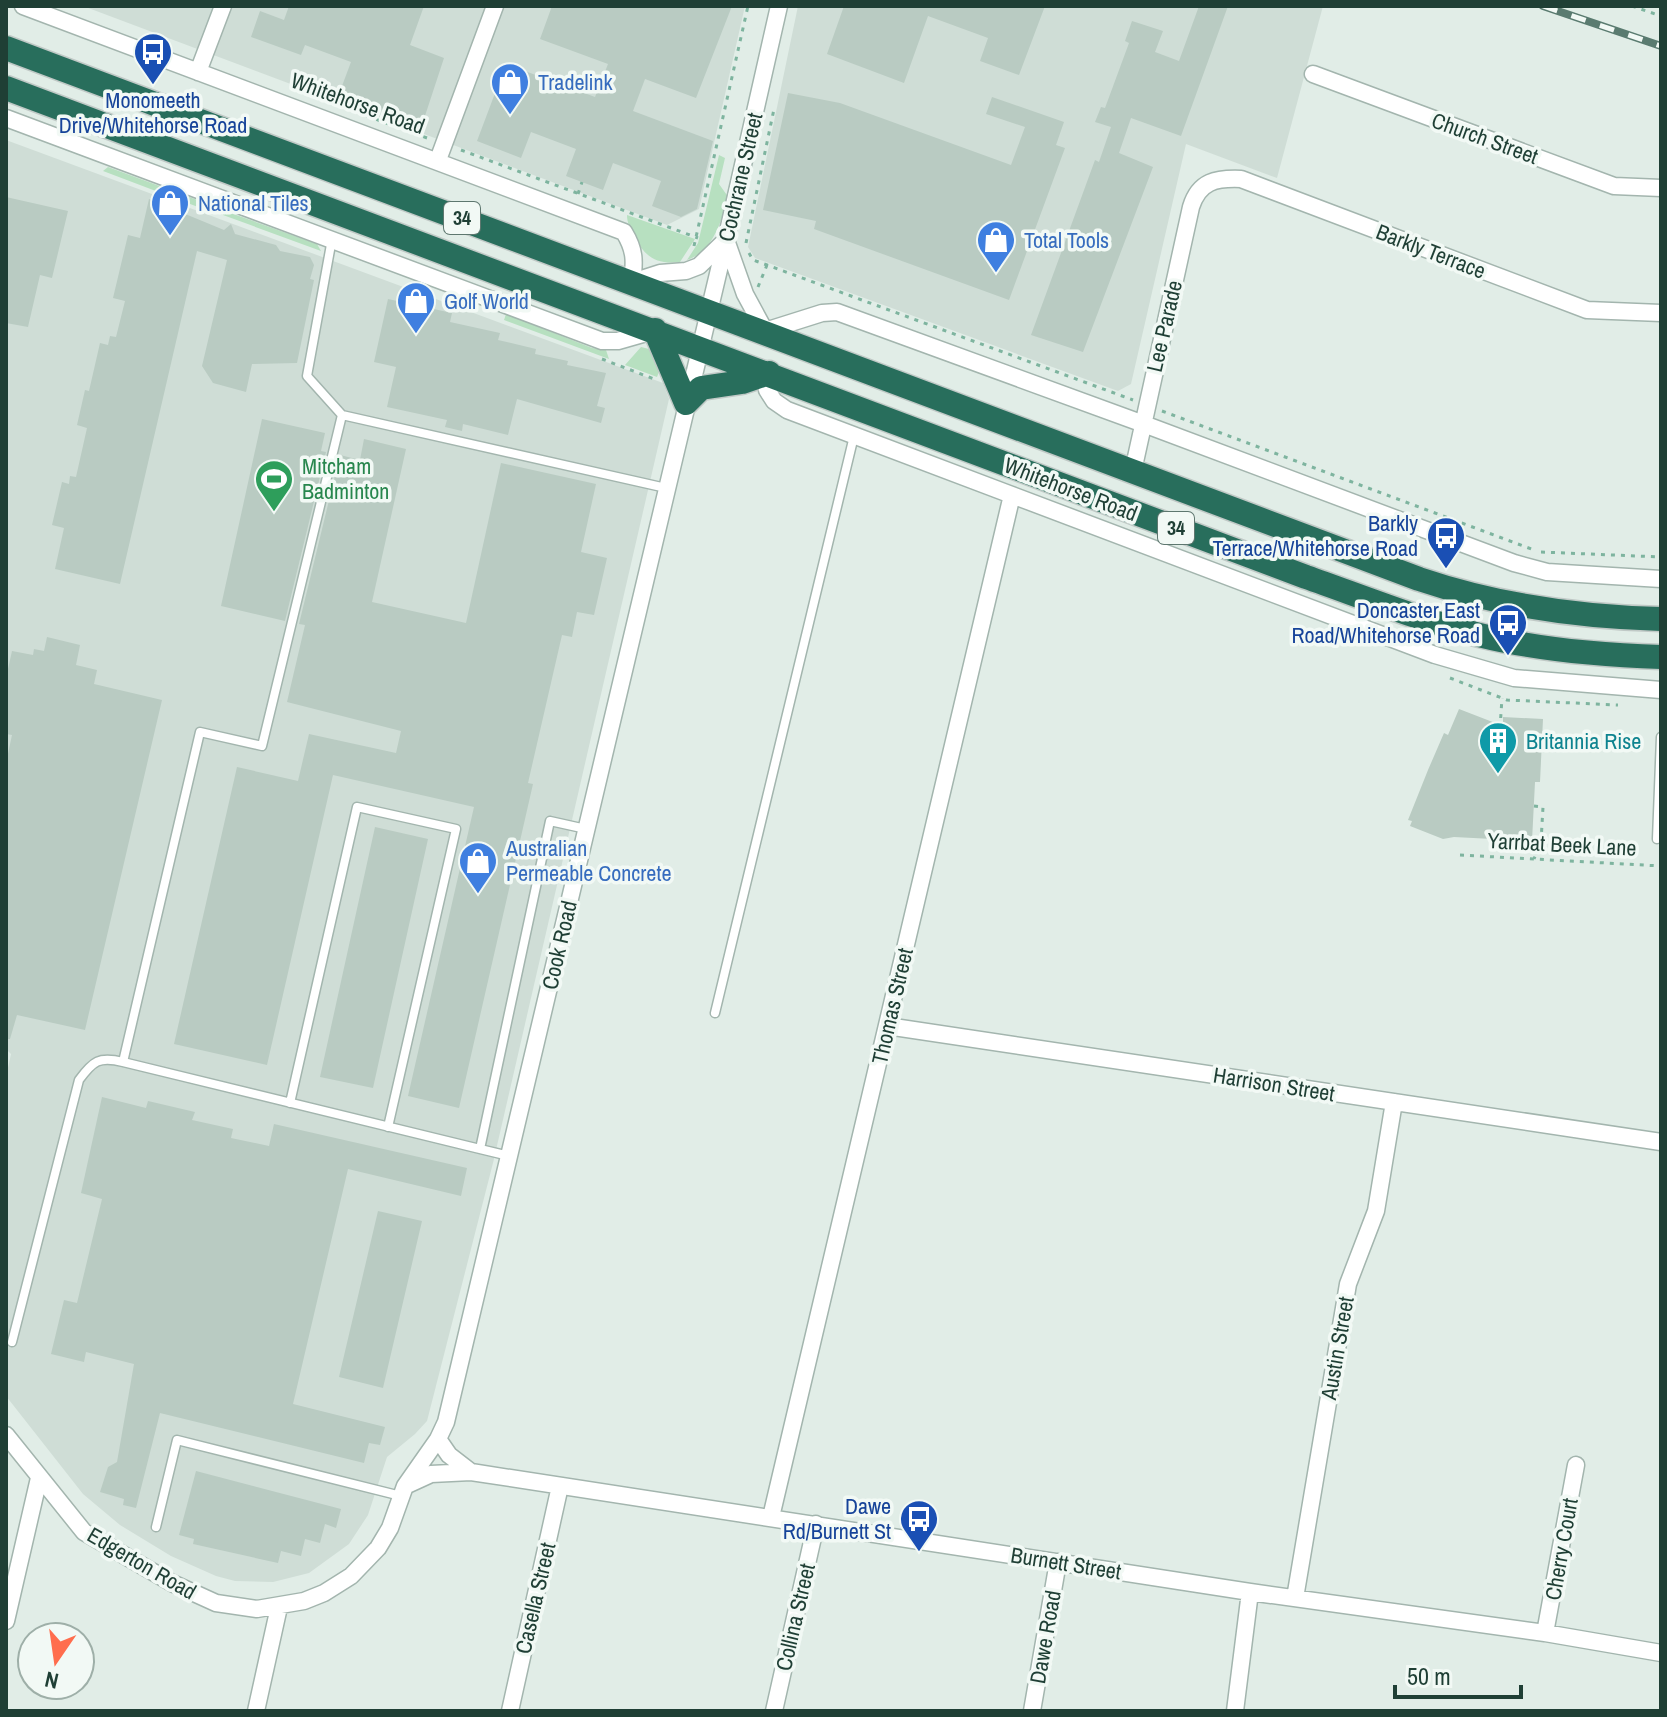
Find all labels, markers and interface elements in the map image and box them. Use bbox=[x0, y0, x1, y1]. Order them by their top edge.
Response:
bus stop icon: Monomeeth Drive/Whitehorse Road bbox=[132, 31, 174, 86]
shop icon: Tradelink bbox=[489, 61, 531, 116]
street label: Whitehorse Road bbox=[287, 65, 429, 141]
place label: Tradelink bbox=[538, 67, 614, 97]
place label: Monomeeth Drive/Whitehorse Road bbox=[59, 85, 247, 140]
street label: Church Street bbox=[1428, 105, 1542, 171]
street label: Cochrane Street bbox=[711, 110, 769, 244]
shop icon: National Tiles bbox=[149, 182, 191, 237]
place label: National Tiles bbox=[198, 188, 309, 218]
road number: 34 bbox=[444, 202, 480, 234]
street label: Barkly Terrace bbox=[1372, 216, 1490, 286]
shop icon: Total Tools bbox=[975, 219, 1017, 274]
place label: Total Tools bbox=[1024, 225, 1109, 255]
street label: Lee Parade bbox=[1139, 277, 1189, 375]
shop icon: Golf World bbox=[395, 280, 437, 335]
place label: Golf World bbox=[444, 286, 529, 316]
street label: Whitehorse Road bbox=[1000, 450, 1142, 528]
place label: Mitcham Badminton bbox=[302, 451, 389, 506]
sports icon: Mitcham Badminton bbox=[253, 458, 295, 513]
place label: Barkly Terrace/Whitehorse Road bbox=[1212, 508, 1418, 563]
road number: 34 bbox=[1158, 512, 1194, 544]
bus stop icon: Barkly Terrace/Whitehorse Road bbox=[1425, 515, 1467, 570]
place label: Doncaster East Road/Whitehorse Road bbox=[1291, 595, 1480, 650]
bus stop icon: Doncaster East Road/Whitehorse Road bbox=[1487, 602, 1529, 657]
building icon: Britannia Rise bbox=[1477, 720, 1519, 775]
place label: Britannia Rise bbox=[1526, 726, 1641, 756]
street label: Yarrbat Beek Lane bbox=[1487, 825, 1637, 863]
place label: Australian Permeable Concrete bbox=[505, 833, 671, 888]
shop icon: Australian Permeable Concrete bbox=[457, 840, 499, 895]
street label: Cook Road bbox=[534, 898, 584, 992]
street label: Thomas Street bbox=[864, 945, 920, 1067]
street label: Harrison Street bbox=[1211, 1060, 1337, 1108]
street label: Austin Street bbox=[1313, 1294, 1361, 1403]
place label: Dawe Rd/Burnett St bbox=[783, 1491, 891, 1546]
street label: Cherry Court bbox=[1537, 1496, 1585, 1602]
bus stop icon: Dawe Rd/Burnett St bbox=[898, 1498, 940, 1553]
street label: Edgerton Road bbox=[82, 1520, 202, 1606]
street label: Casella Street bbox=[508, 1539, 562, 1657]
street label: Burnett Street bbox=[1009, 1539, 1123, 1587]
street label: Collina Street bbox=[768, 1560, 822, 1674]
street label: Dawe Road bbox=[1022, 1588, 1068, 1686]
north arrow bbox=[16, 1621, 96, 1701]
scale bar bbox=[1395, 1649, 1521, 1699]
text: 50 m bbox=[1407, 1660, 1451, 1692]
text: N bbox=[42, 1664, 61, 1697]

